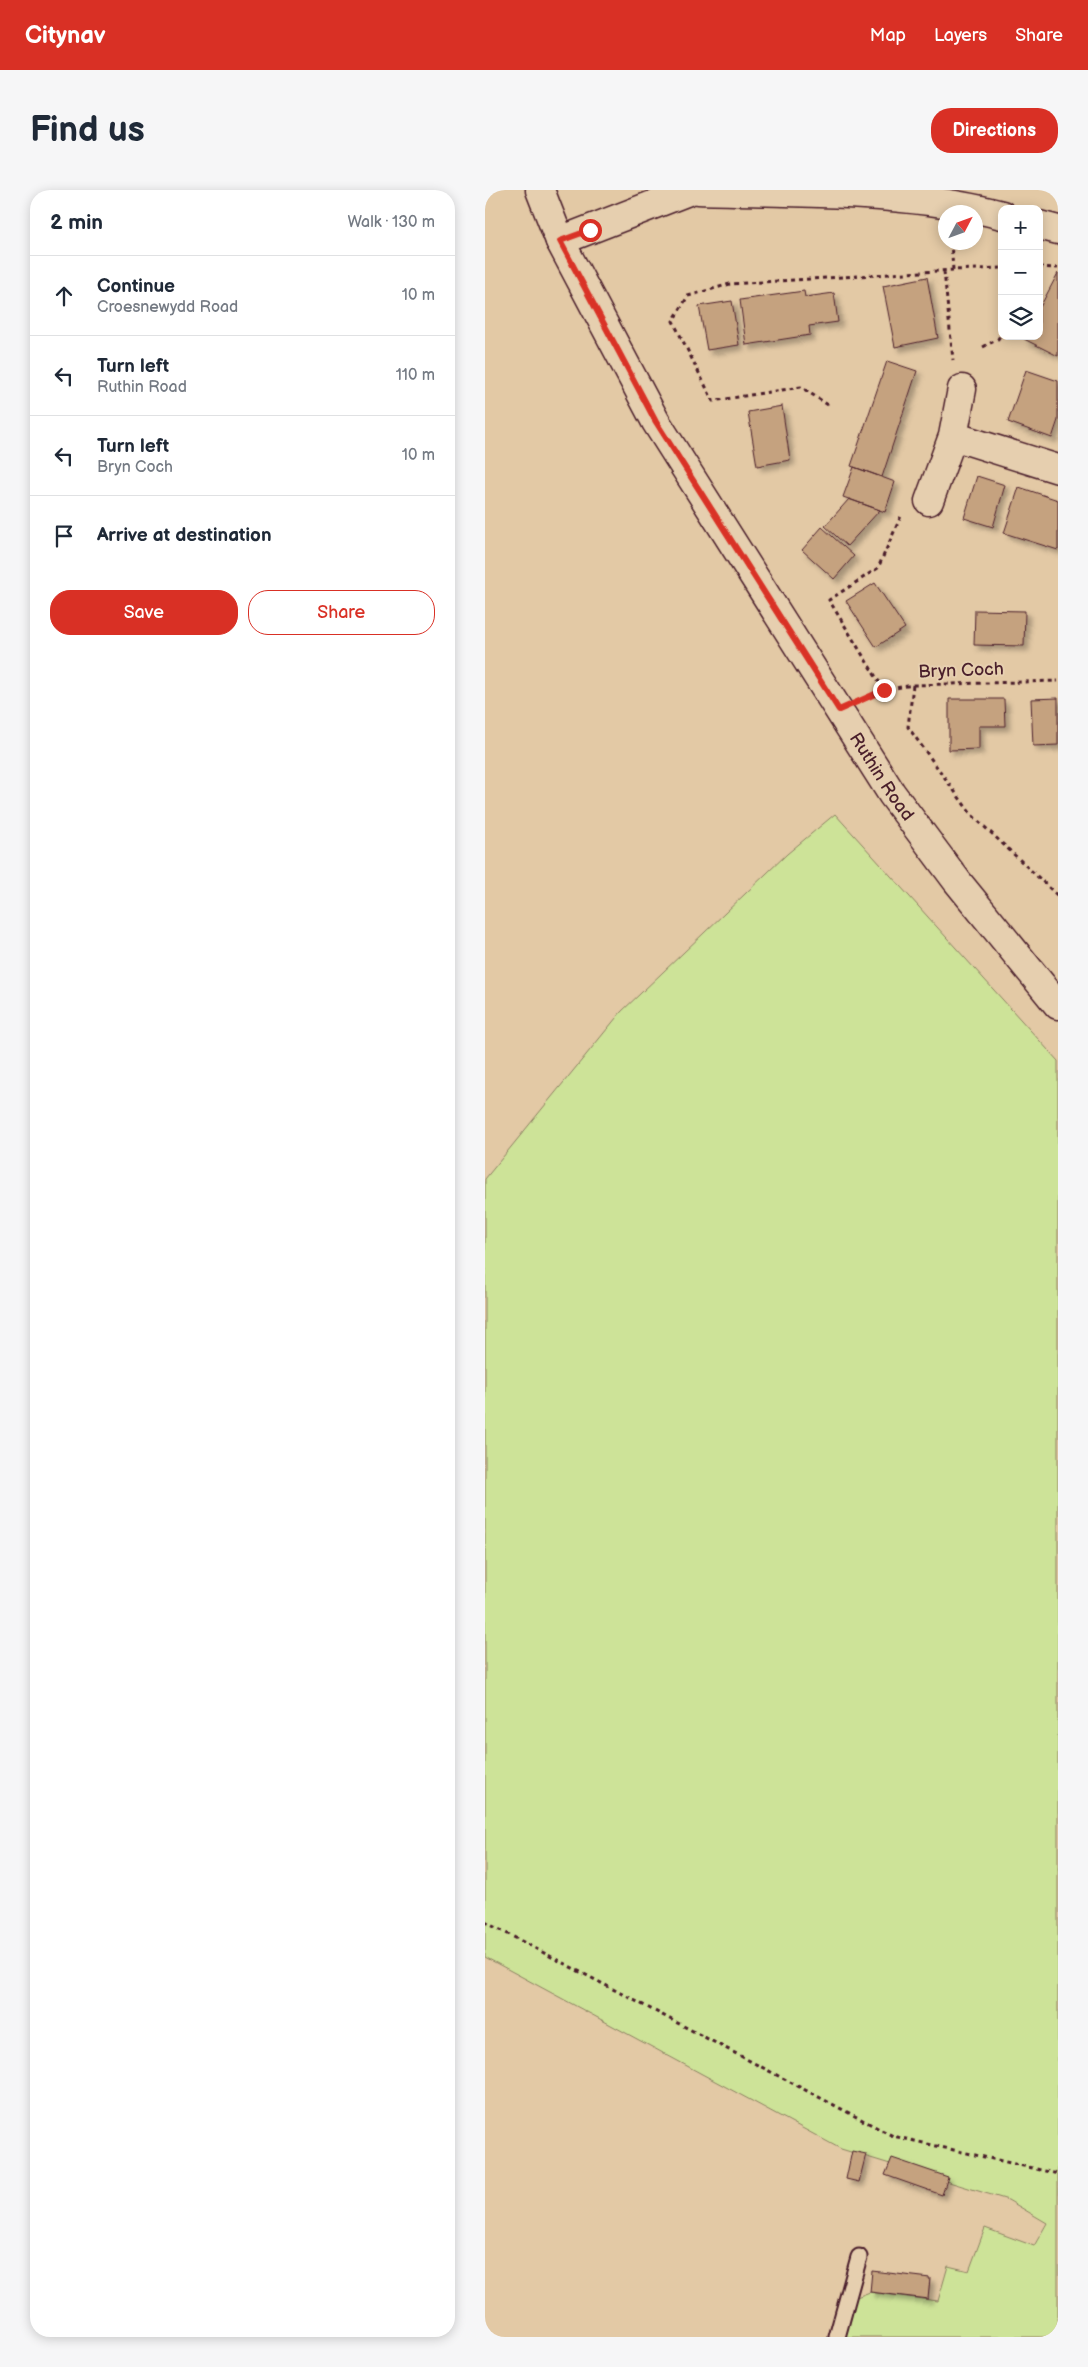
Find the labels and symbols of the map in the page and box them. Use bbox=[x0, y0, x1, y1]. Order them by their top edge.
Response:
north arrow bbox=[938, 205, 983, 250]
route start bbox=[579, 219, 602, 242]
street label: Bryn Coch bbox=[918, 659, 1004, 682]
route end bbox=[873, 679, 896, 702]
street label: Ruthin Road bbox=[845, 729, 918, 825]

